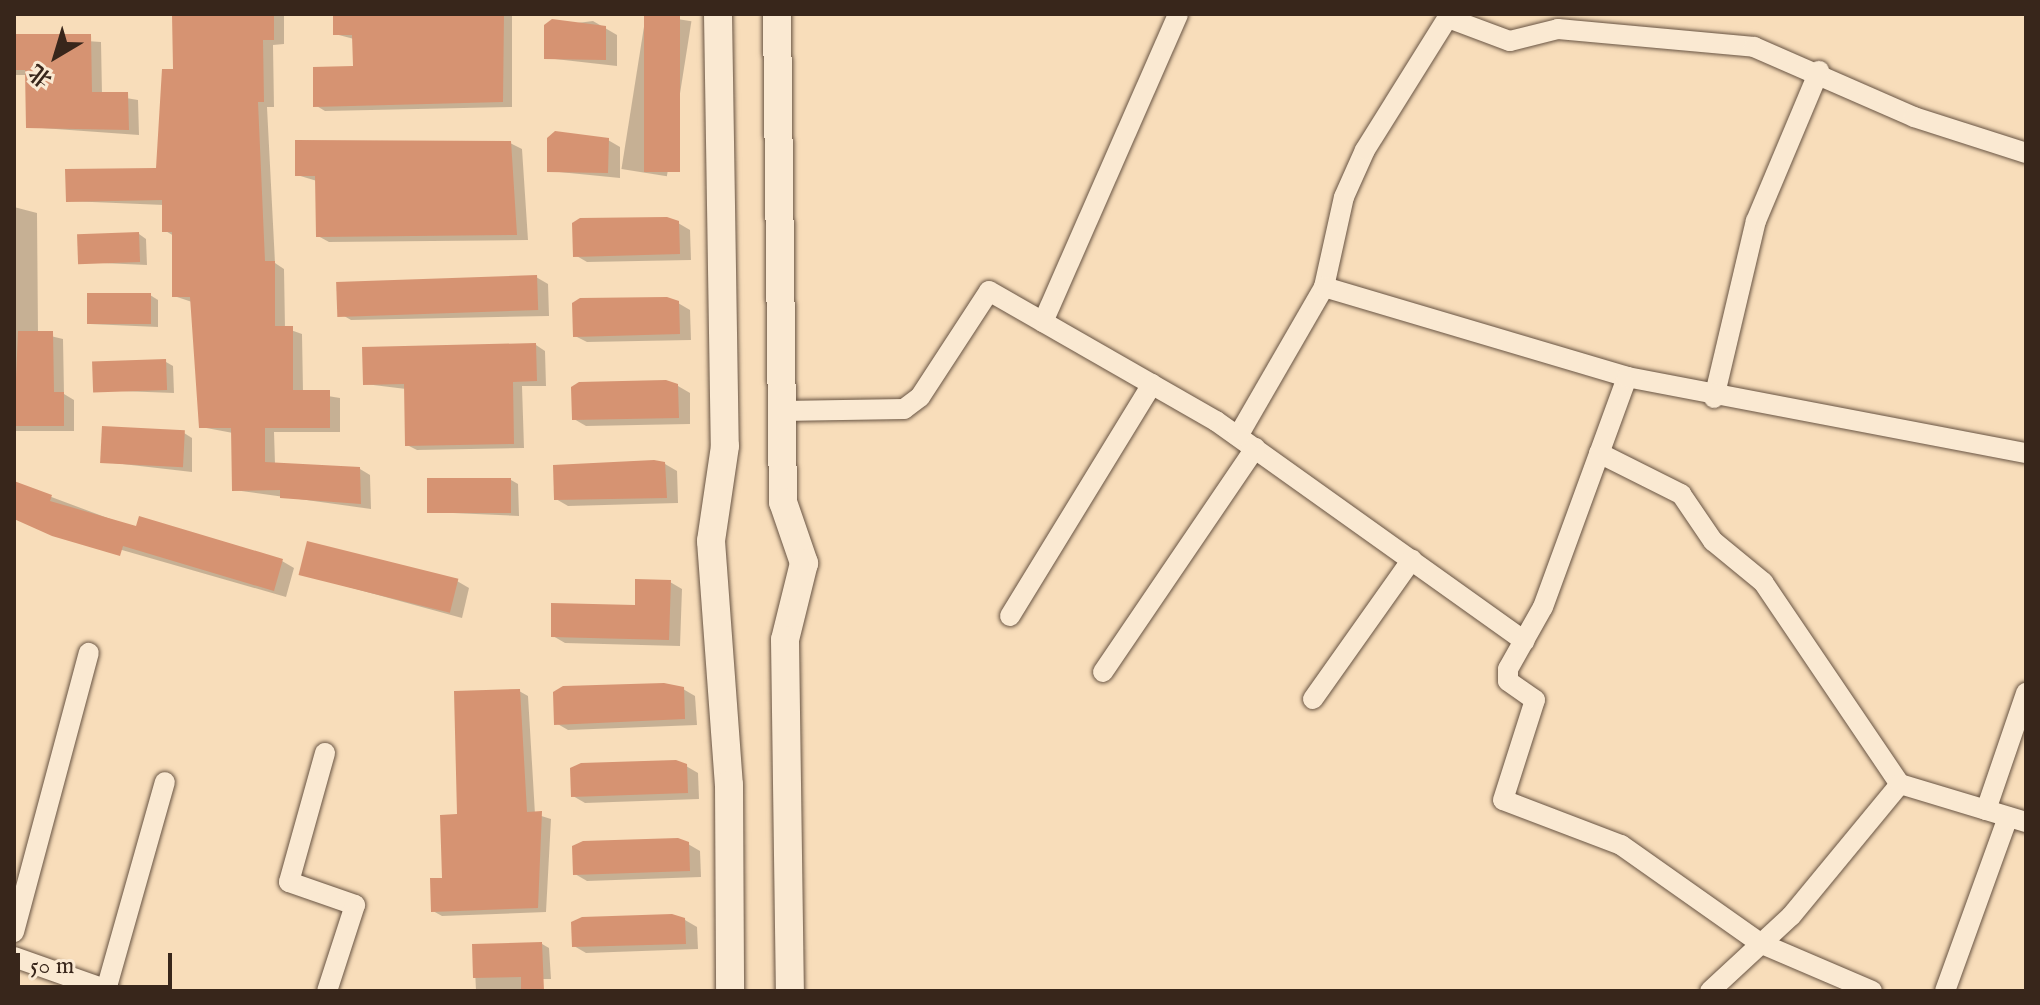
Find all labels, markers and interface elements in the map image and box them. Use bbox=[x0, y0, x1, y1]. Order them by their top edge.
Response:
north arrow bbox=[16, 16, 96, 96]
text: 北 bbox=[24, 57, 59, 93]
scale bar bbox=[20, 937, 176, 987]
text: 50 m bbox=[30, 951, 74, 982]

